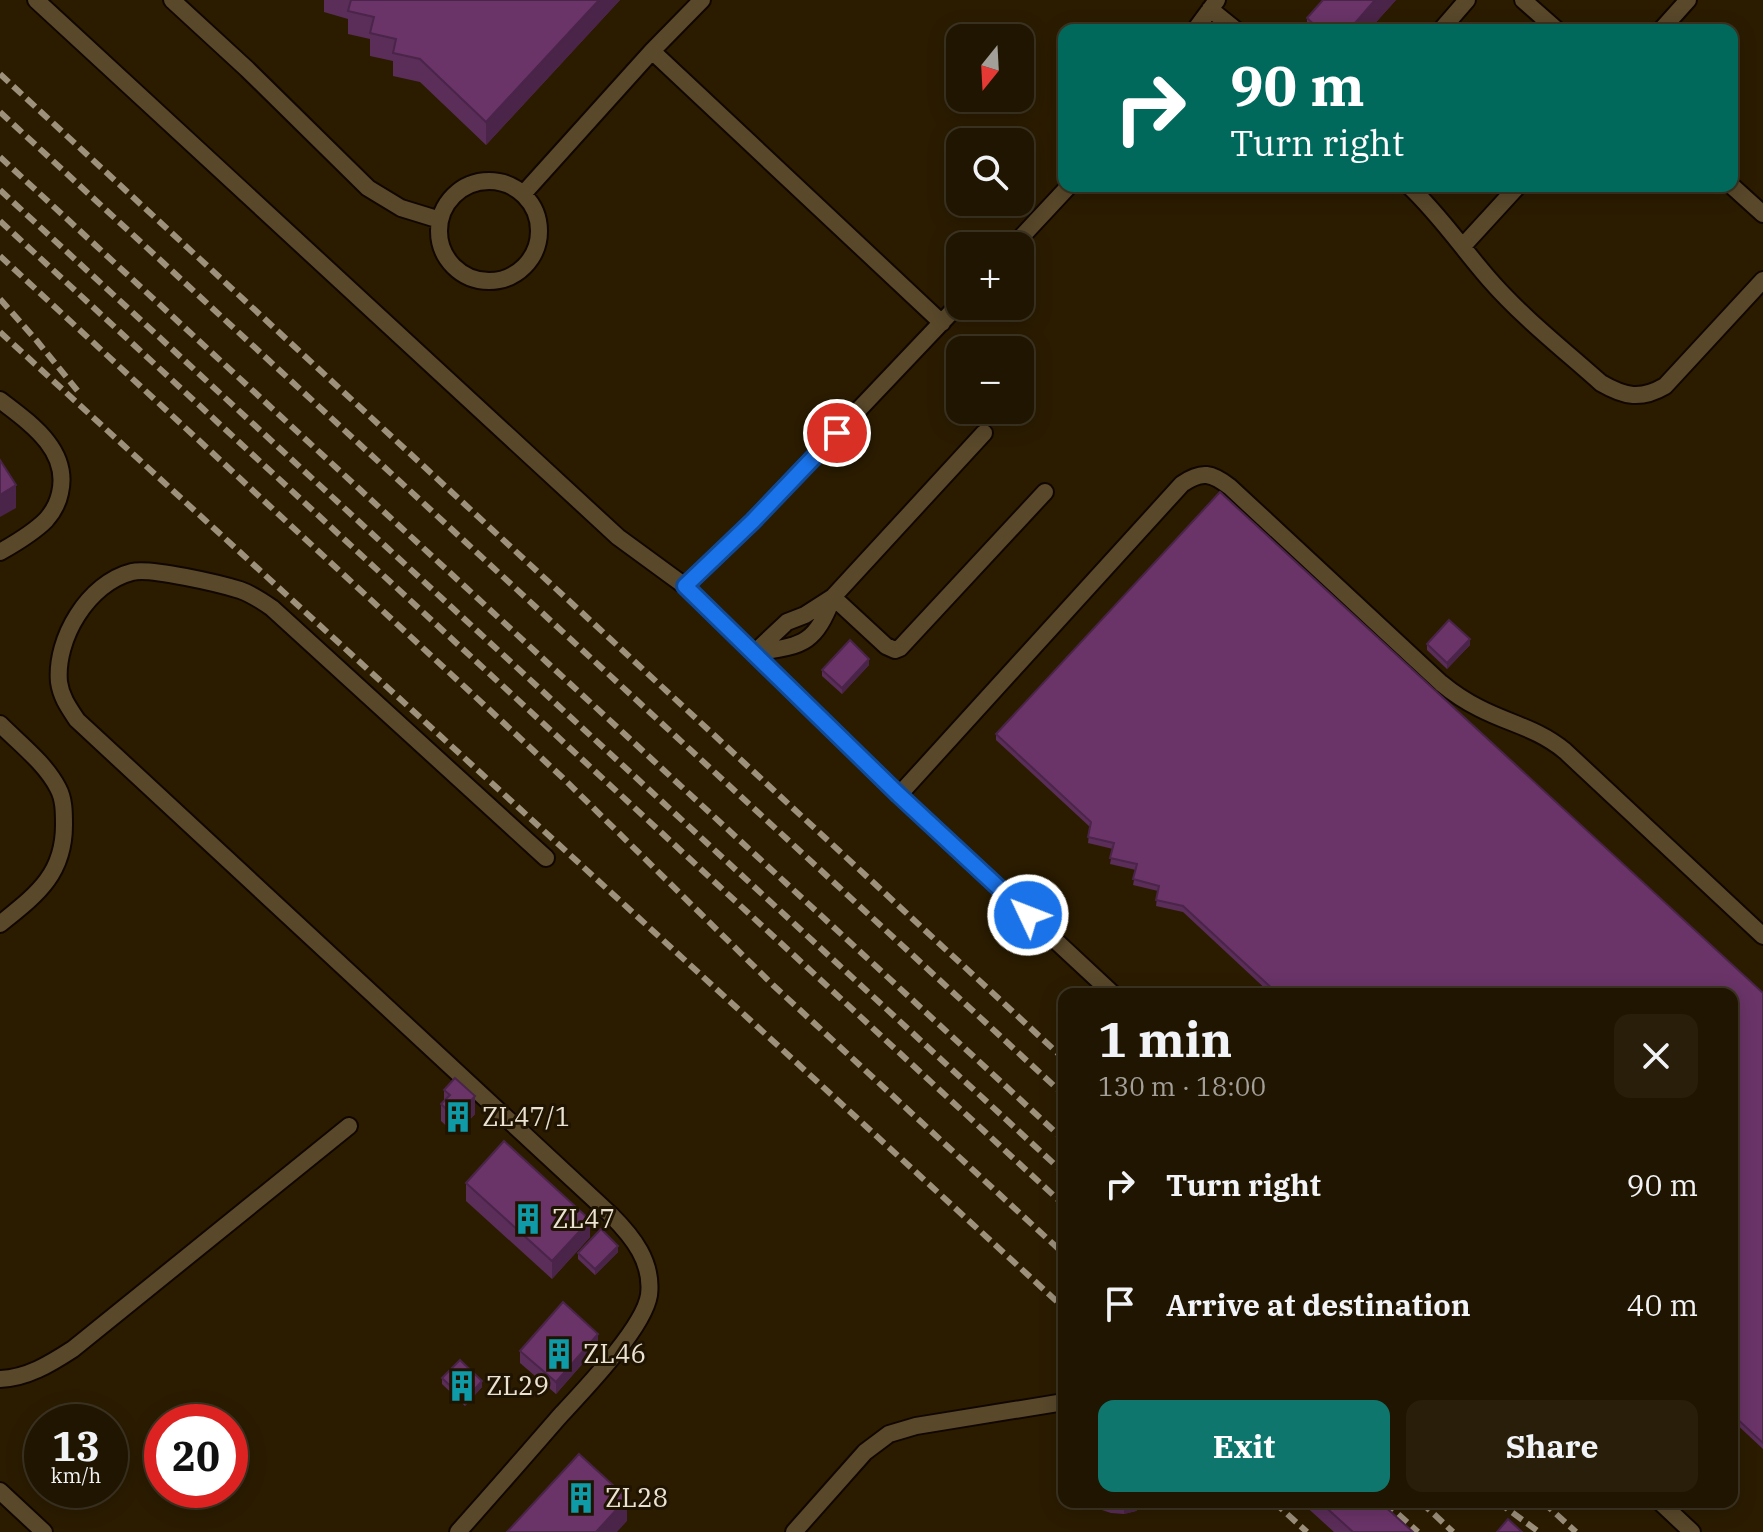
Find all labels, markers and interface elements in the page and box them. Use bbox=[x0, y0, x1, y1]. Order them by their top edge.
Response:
north arrow bbox=[946, 24, 1034, 112]
map controls bbox=[946, 24, 1034, 424]
text: 90 m bbox=[1230, 49, 1365, 121]
icon: right bbox=[1098, 56, 1202, 160]
text: Turn right bbox=[1230, 119, 1404, 166]
button: search bbox=[946, 128, 1034, 216]
button: + bbox=[946, 232, 1034, 320]
button: − bbox=[946, 336, 1034, 424]
pin bbox=[803, 399, 871, 467]
icon: arrive bbox=[815, 411, 859, 455]
position arrow bbox=[986, 873, 1070, 957]
text: 1 min bbox=[1098, 1008, 1232, 1070]
button: close bbox=[1614, 1014, 1698, 1098]
text: 130 m · 18:00 bbox=[1098, 1069, 1266, 1103]
place label: ZL47/1 bbox=[482, 1099, 570, 1133]
building icon: ZL47/1 bbox=[441, 1100, 475, 1134]
icon: right bbox=[1098, 1162, 1142, 1206]
text: Turn right bbox=[1166, 1165, 1321, 1204]
text: 90 m bbox=[1626, 1165, 1698, 1204]
place label: ZL47 bbox=[552, 1201, 615, 1235]
building icon: ZL47 bbox=[511, 1202, 545, 1236]
icon: arrive bbox=[1098, 1282, 1142, 1326]
text: Arrive at destination bbox=[1166, 1285, 1471, 1324]
text: 40 m bbox=[1626, 1285, 1698, 1324]
place label: ZL46 bbox=[583, 1336, 646, 1370]
building icon: ZL46 bbox=[542, 1337, 576, 1371]
place label: ZL29 bbox=[486, 1368, 549, 1402]
building icon: ZL29 bbox=[445, 1369, 479, 1403]
button: Exit bbox=[1098, 1400, 1390, 1492]
button: Share bbox=[1406, 1400, 1698, 1492]
speed limit sign: 20 bbox=[144, 1404, 248, 1508]
text: 13 bbox=[52, 1420, 100, 1472]
text: km/h bbox=[51, 1462, 101, 1489]
place label: ZL28 bbox=[605, 1480, 668, 1514]
building icon: ZL28 bbox=[564, 1481, 598, 1515]

